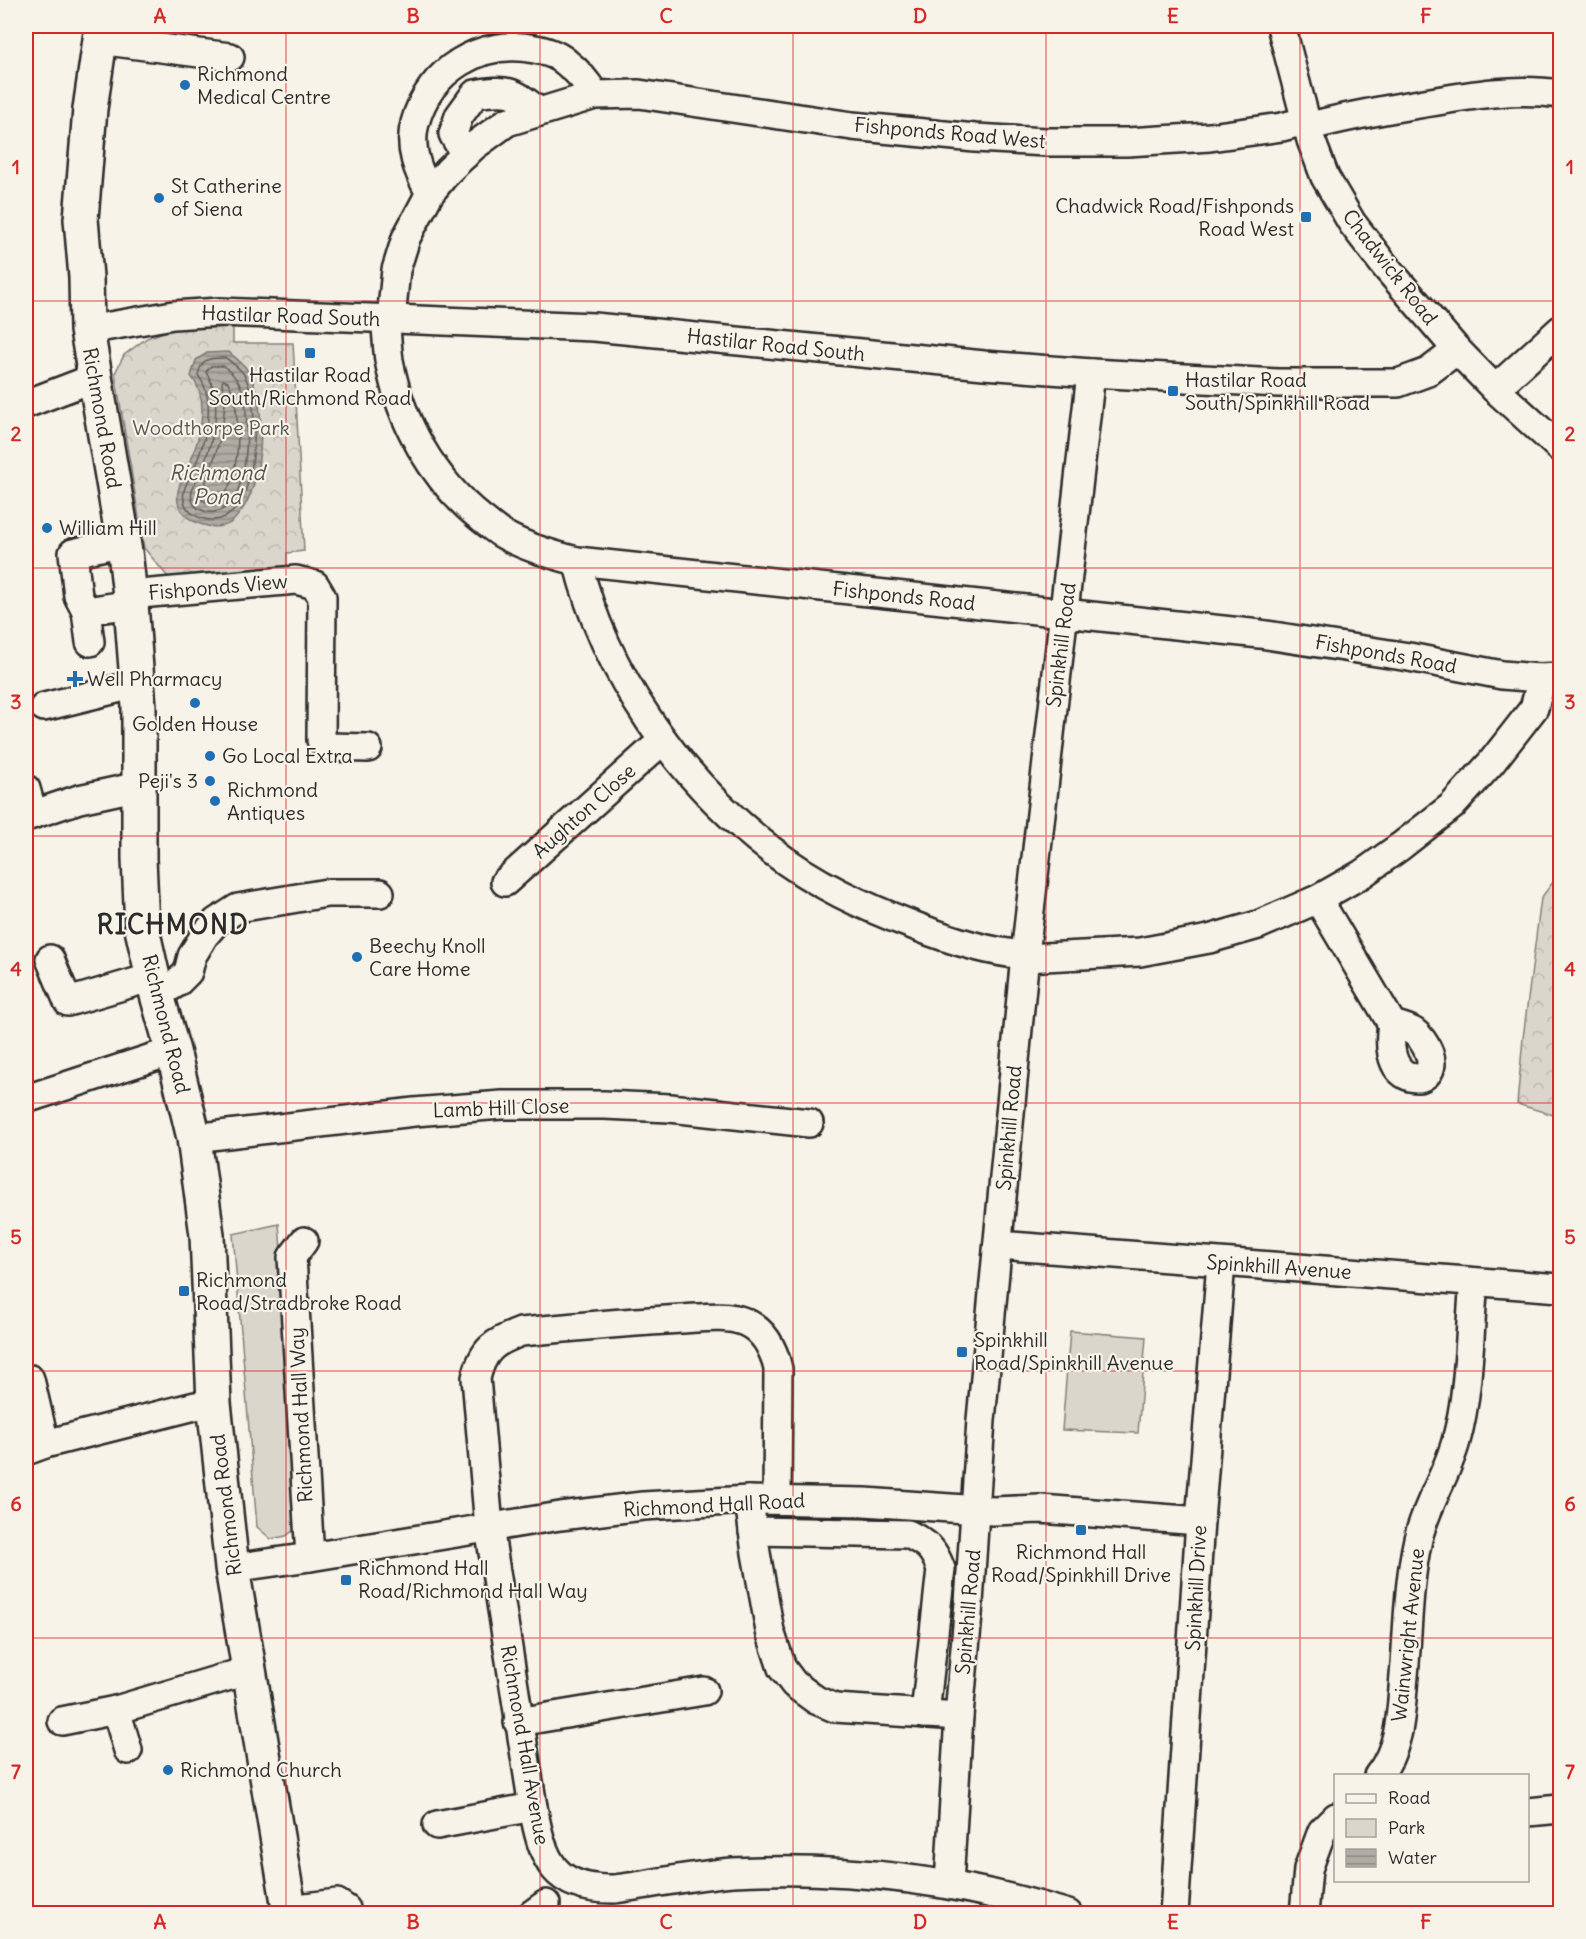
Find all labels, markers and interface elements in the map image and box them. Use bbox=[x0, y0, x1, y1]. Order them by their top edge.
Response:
text: A bbox=[154, 3, 167, 28]
text: B bbox=[406, 3, 420, 28]
text: C bbox=[659, 3, 673, 28]
text: D bbox=[913, 3, 927, 28]
text: E bbox=[1167, 3, 1179, 28]
text: F bbox=[1420, 3, 1432, 28]
place label: Richmond Medical Centre bbox=[197, 61, 331, 109]
marker: Richmond Medical Centre bbox=[178, 78, 192, 92]
street label: Fishponds Road West bbox=[853, 112, 1047, 153]
text: 1 bbox=[12, 154, 20, 179]
text: 1 bbox=[1566, 154, 1574, 179]
place label: St Catherine of Siena bbox=[171, 173, 282, 221]
marker: St Catherine of Siena bbox=[152, 191, 166, 205]
place label: Chadwick Road/Fishponds Road West bbox=[1055, 193, 1294, 241]
street label: Chadwick Road bbox=[1337, 204, 1443, 330]
marker: Chadwick Road/Fishponds Road West bbox=[1299, 210, 1313, 224]
street label: Hastilar Road South bbox=[201, 300, 381, 331]
street label: Hastilar Road South bbox=[686, 323, 866, 366]
street label: Richmond Road bbox=[78, 345, 127, 491]
marker: Hastilar Road South/Richmond Road bbox=[303, 346, 317, 360]
place label: Hastilar Road South/Richmond Road bbox=[209, 362, 411, 410]
place label: Hastilar Road South/Spinkhill Road bbox=[1185, 367, 1370, 415]
marker: Hastilar Road South/Spinkhill Road bbox=[1166, 384, 1180, 398]
park label: Woodthorpe Park bbox=[132, 415, 290, 440]
text: 2 bbox=[11, 421, 22, 446]
text: 2 bbox=[1565, 421, 1576, 446]
water label: Richmond Pond bbox=[169, 459, 267, 510]
place label: William Hill bbox=[59, 515, 157, 540]
marker: William Hill bbox=[40, 521, 54, 535]
street label: Fishponds View bbox=[147, 568, 289, 605]
street label: Fishponds Road bbox=[832, 576, 977, 615]
street label: Spinkhill Road bbox=[1040, 581, 1081, 709]
street label: Fishponds Road bbox=[1313, 629, 1459, 678]
place label: Well Pharmacy bbox=[87, 666, 222, 691]
marker: Well Pharmacy bbox=[68, 672, 82, 686]
text: 3 bbox=[10, 689, 22, 714]
text: 3 bbox=[1564, 689, 1576, 714]
marker: Golden House bbox=[188, 696, 202, 710]
place label: Golden House bbox=[132, 711, 258, 736]
place label: Go Local Extra bbox=[222, 743, 353, 768]
marker: Go Local Extra bbox=[203, 749, 217, 763]
street label: Aughton Close bbox=[527, 758, 640, 863]
place label: Peji's 3 bbox=[138, 768, 198, 793]
marker: Peji's 3 bbox=[203, 774, 217, 788]
place label: Richmond Antiques bbox=[227, 777, 318, 825]
marker: Richmond Antiques bbox=[208, 794, 222, 808]
district label: RICHMOND bbox=[97, 908, 249, 941]
place label: Beechy Knoll Care Home bbox=[369, 933, 486, 981]
marker: Beechy Knoll Care Home bbox=[350, 950, 364, 964]
street label: Richmond Road bbox=[137, 952, 196, 1096]
text: 4 bbox=[10, 956, 22, 981]
text: 4 bbox=[1564, 956, 1576, 981]
street label: Spinkhill Road bbox=[991, 1064, 1026, 1192]
street label: Lamb Hill Close bbox=[432, 1093, 570, 1122]
text: 5 bbox=[10, 1224, 22, 1249]
text: 5 bbox=[1564, 1224, 1576, 1249]
street label: Spinkhill Avenue bbox=[1206, 1249, 1353, 1284]
place label: Richmond Road/Stradbroke Road bbox=[196, 1267, 402, 1315]
marker: Richmond Road/Stradbroke Road bbox=[177, 1284, 191, 1298]
street label: Richmond Hall Way bbox=[283, 1327, 318, 1503]
place label: Spinkhill Road/Spinkhill Avenue bbox=[974, 1327, 1174, 1375]
marker: Spinkhill Road/Spinkhill Avenue bbox=[955, 1345, 969, 1359]
street label: Richmond Road bbox=[204, 1432, 247, 1577]
street label: Richmond Hall Road bbox=[622, 1487, 806, 1522]
text: 6 bbox=[10, 1491, 22, 1516]
text: 6 bbox=[1564, 1491, 1576, 1516]
marker: Richmond Hall Road/Spinkhill Drive bbox=[1074, 1523, 1088, 1537]
street label: Spinkhill Drive bbox=[1180, 1524, 1211, 1651]
place label: Richmond Hall Road/Spinkhill Drive bbox=[991, 1539, 1171, 1587]
street label: Wainwright Avenue bbox=[1386, 1547, 1429, 1723]
street label: Spinkhill Road bbox=[950, 1548, 985, 1676]
place label: Richmond Hall Road/Richmond Hall Way bbox=[358, 1555, 588, 1603]
marker: Richmond Hall Road/Richmond Hall Way bbox=[339, 1573, 353, 1587]
street label: Richmond Hall Avenue bbox=[496, 1643, 555, 1847]
place label: Richmond Church bbox=[180, 1757, 342, 1782]
text: 7 bbox=[11, 1759, 21, 1784]
text: 7 bbox=[1565, 1759, 1575, 1784]
marker: Richmond Church bbox=[161, 1763, 175, 1777]
legend bbox=[1334, 1774, 1529, 1882]
text: Road bbox=[1388, 1786, 1431, 1809]
text: Park bbox=[1388, 1816, 1425, 1839]
text: Water bbox=[1388, 1846, 1438, 1869]
text: A bbox=[154, 1909, 167, 1934]
text: B bbox=[406, 1909, 420, 1934]
text: C bbox=[659, 1909, 673, 1934]
text: D bbox=[913, 1909, 927, 1934]
text: E bbox=[1167, 1909, 1179, 1934]
text: F bbox=[1420, 1909, 1432, 1934]

